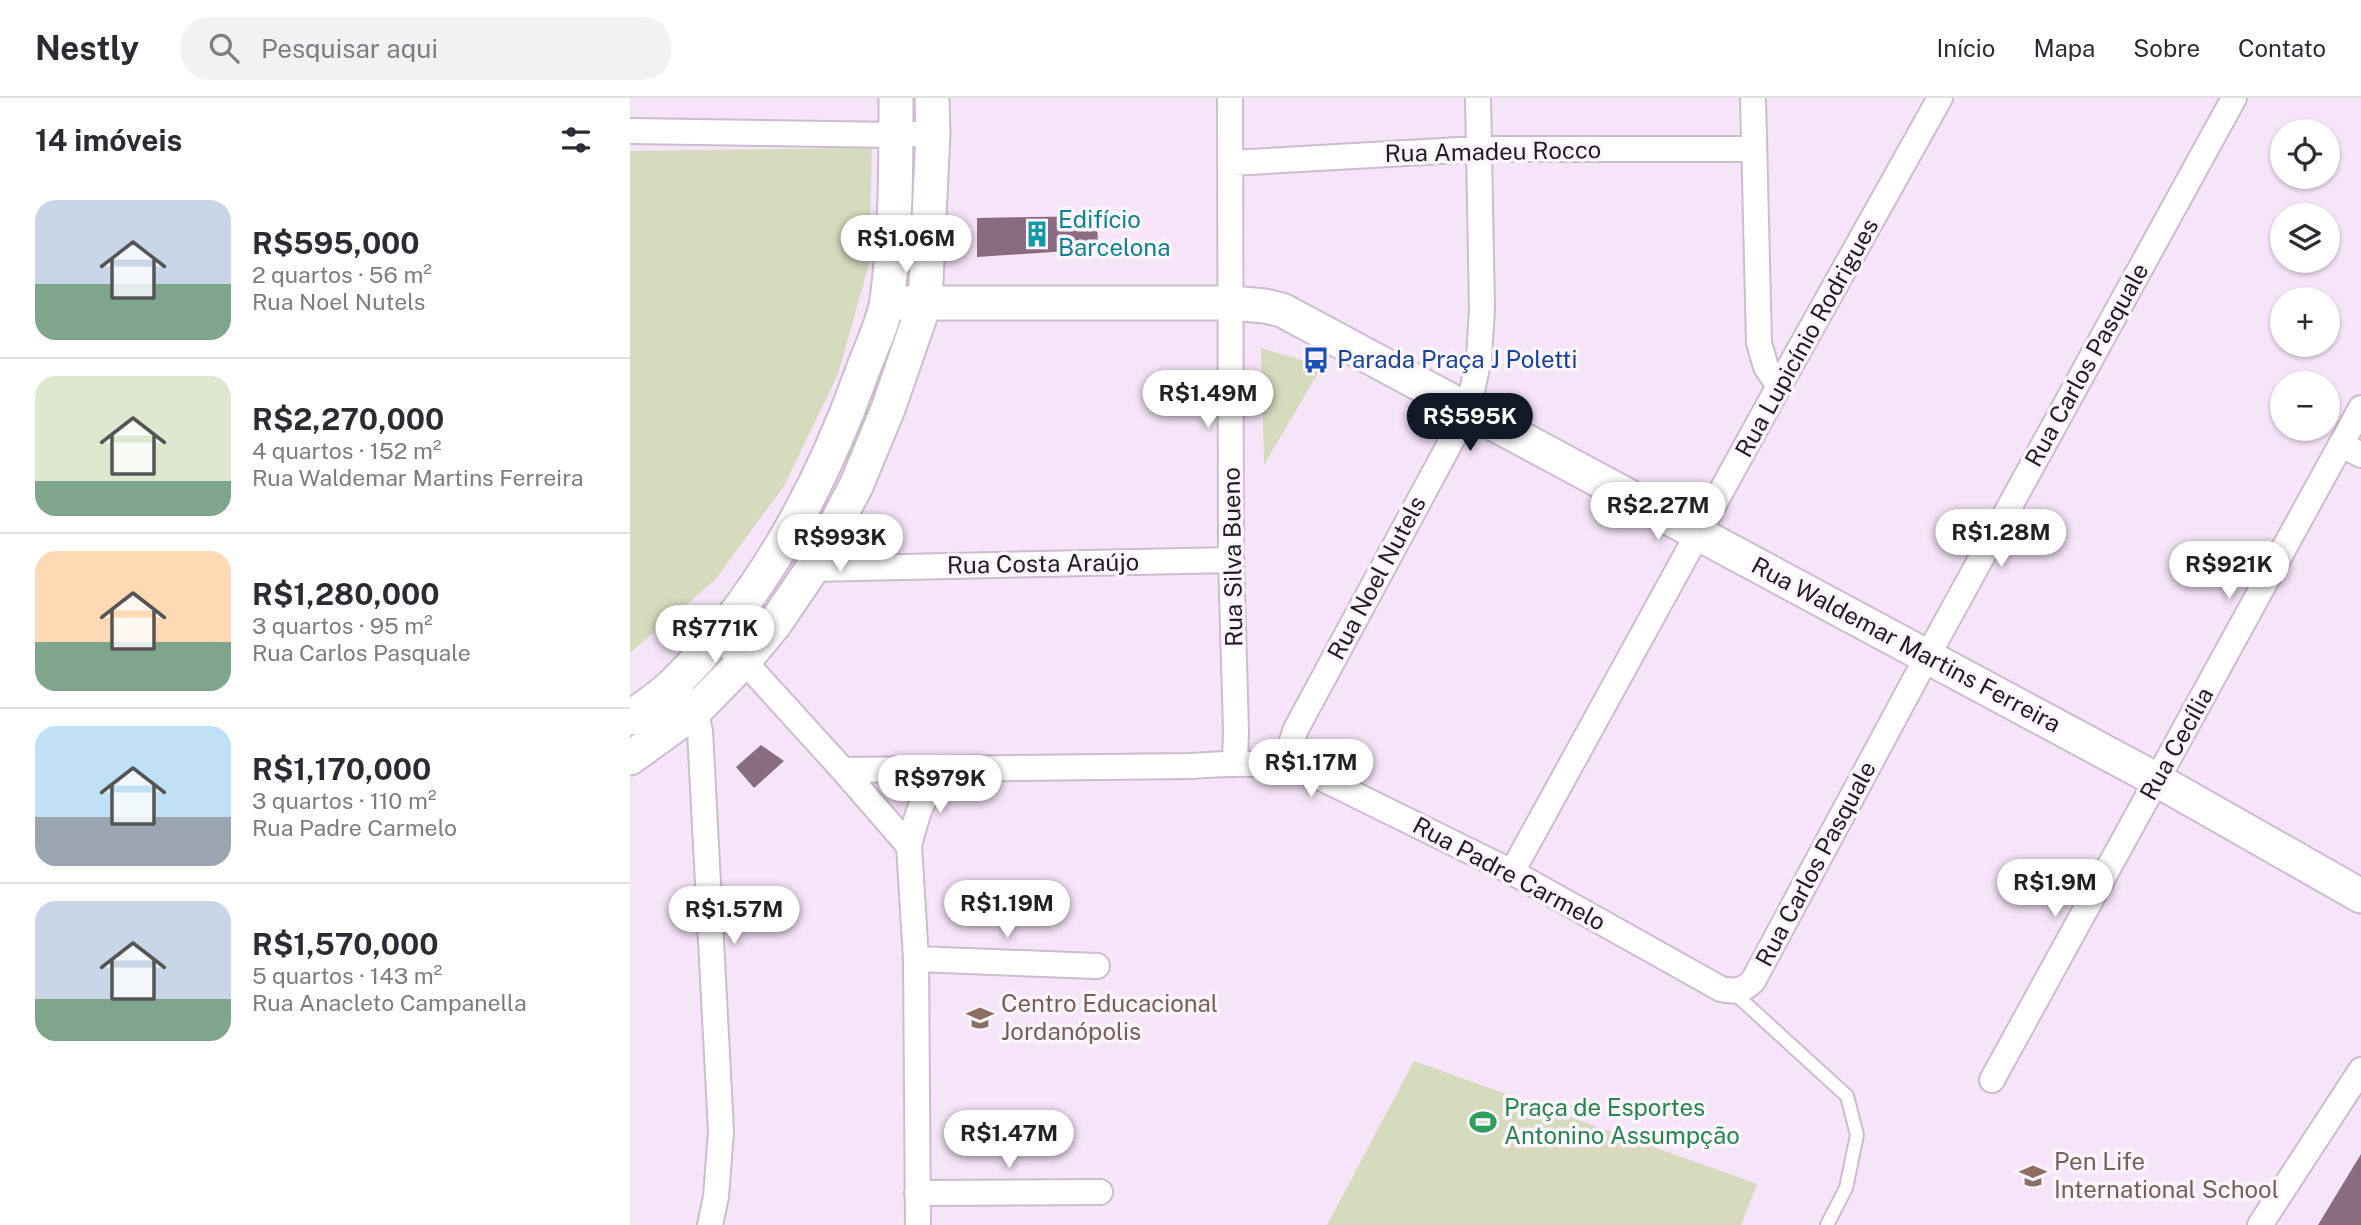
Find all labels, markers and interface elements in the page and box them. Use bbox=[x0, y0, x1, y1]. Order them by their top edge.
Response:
search box bbox=[181, 17, 671, 80]
text: Nestly bbox=[35, 29, 139, 67]
icon: search bbox=[205, 29, 243, 67]
text: Pesquisar aqui bbox=[261, 33, 438, 64]
text: Início bbox=[1937, 34, 1995, 62]
text: Mapa bbox=[2033, 34, 2095, 62]
text: Sobre bbox=[2133, 34, 2200, 62]
text: Contato bbox=[2238, 34, 2326, 62]
map controls bbox=[2270, 119, 2340, 441]
button: locate bbox=[2270, 119, 2340, 189]
icon: filters bbox=[557, 121, 595, 159]
text: 14 imóveis bbox=[35, 122, 182, 158]
street label: Rua Amadeu Rocco bbox=[1384, 135, 1602, 167]
button: layers bbox=[2270, 203, 2340, 273]
place label: Edifício Barcelona bbox=[1058, 205, 1170, 261]
street label: Rua Lupicínio Rodrigues bbox=[1729, 213, 1883, 462]
pin: R$1.06M bbox=[841, 216, 971, 275]
building icon: Edifício Barcelona bbox=[1022, 219, 1052, 249]
text: R$1.06M bbox=[857, 224, 955, 251]
text: R$595,000 bbox=[252, 225, 420, 261]
icon: home bbox=[91, 228, 175, 312]
street label: Rua Carlos Pasquale bbox=[2019, 258, 2154, 471]
text: 2 quartos · 56 m² bbox=[252, 261, 432, 288]
button: + bbox=[2270, 287, 2340, 357]
text: Rua Noel Nutels bbox=[252, 288, 425, 315]
bus stop icon: Parada Praça J Poletti bbox=[1301, 345, 1331, 375]
place label: Parada Praça J Poletti bbox=[1337, 345, 1577, 373]
pin: R$1.49M bbox=[1143, 370, 1273, 430]
button: − bbox=[2270, 371, 2340, 441]
text: R$1.49M bbox=[1159, 379, 1257, 406]
pin: R$595K bbox=[1413, 394, 1527, 453]
text: R$2,270,000 bbox=[252, 401, 444, 437]
text: R$595K bbox=[1423, 402, 1517, 429]
icon: home bbox=[91, 404, 175, 488]
text: 4 quartos · 152 m² bbox=[252, 437, 441, 464]
text: Rua Waldemar Martins Ferreira bbox=[252, 464, 584, 491]
street label: Rua Silva Bueno bbox=[1216, 467, 1248, 647]
pin: R$2.27M bbox=[1593, 482, 1723, 542]
street label: Rua Noel Nutels bbox=[1321, 491, 1431, 664]
text: R$2.27M bbox=[1606, 491, 1710, 518]
pin: R$1.28M bbox=[1936, 510, 2066, 569]
pin: R$993K bbox=[783, 514, 897, 574]
text: R$1.28M bbox=[1951, 518, 2051, 545]
text: R$993K bbox=[793, 523, 887, 550]
pin: R$921K bbox=[2172, 542, 2286, 601]
street label: Rua Costa Araújo bbox=[947, 547, 1139, 579]
text: R$921K bbox=[2185, 550, 2273, 577]
street label: Rua Waldemar Martins Ferreira bbox=[1747, 551, 2066, 738]
text: R$1,280,000 bbox=[252, 576, 440, 612]
icon: home bbox=[91, 579, 175, 663]
pin: R$771K bbox=[658, 606, 772, 665]
text: 3 quartos · 95 m² bbox=[252, 612, 433, 639]
text: R$771K bbox=[671, 614, 759, 641]
text: Rua Carlos Pasquale bbox=[252, 639, 471, 666]
street label: Rua Cecília bbox=[2134, 682, 2219, 805]
pin: R$1.17M bbox=[1246, 740, 1376, 799]
text: R$1.17M bbox=[1264, 748, 1358, 775]
text: R$1,170,000 bbox=[252, 751, 431, 787]
icon: home bbox=[91, 754, 175, 838]
pin: R$979K bbox=[883, 756, 997, 815]
street label: Rua Carlos Pasquale bbox=[1749, 756, 1881, 971]
text: R$979K bbox=[894, 764, 986, 791]
text: 3 quartos · 110 m² bbox=[252, 787, 436, 814]
street label: Rua Padre Carmelo bbox=[1408, 811, 1610, 936]
text: Rua Padre Carmelo bbox=[252, 814, 457, 841]
pin: R$1.9M bbox=[1998, 860, 2112, 919]
text: R$1.9M bbox=[2013, 868, 2097, 895]
pin: R$1.19M bbox=[942, 880, 1072, 940]
pin: R$1.57M bbox=[669, 886, 799, 946]
text: R$1.19M bbox=[960, 889, 1054, 916]
text: R$1.57M bbox=[685, 895, 783, 922]
text: R$1,570,000 bbox=[252, 926, 439, 962]
icon: home bbox=[91, 929, 175, 1013]
text: 5 quartos · 143 m² bbox=[252, 962, 442, 989]
text: Rua Anacleto Campanella bbox=[252, 989, 527, 1016]
place label: Centro Educacional Jordanópolis bbox=[1001, 989, 1218, 1045]
school or university icon: Centro Educacional Jordanópolis bbox=[965, 1003, 995, 1033]
place label: Praça de Esportes Antonino Assumpção bbox=[1504, 1093, 1740, 1149]
sports icon: Praça de Esportes Antonino Assumpção bbox=[1468, 1107, 1498, 1137]
pin: R$1.47M bbox=[944, 1110, 1074, 1170]
text: R$1.47M bbox=[960, 1119, 1058, 1146]
place label: Pen Life International School bbox=[2054, 1147, 2279, 1203]
school or university icon: Pen Life International School bbox=[2018, 1161, 2048, 1191]

